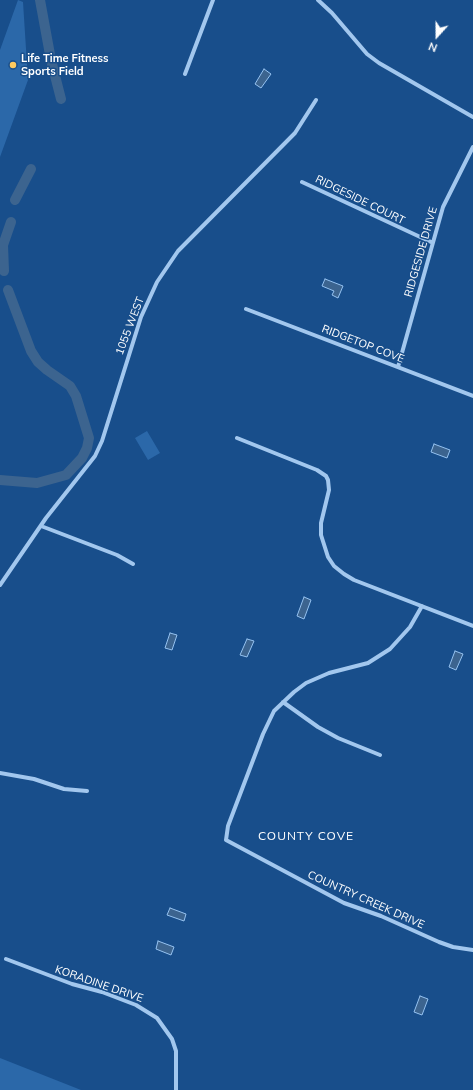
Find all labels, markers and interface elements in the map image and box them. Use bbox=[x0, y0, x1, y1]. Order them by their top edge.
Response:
north arrow bbox=[417, 16, 457, 56]
text: N bbox=[426, 39, 439, 55]
place label: Life Time Fitness Sports Field bbox=[21, 52, 109, 78]
marker: Life Time Fitness Sports Field bbox=[8, 60, 18, 70]
street label: RIDGESIDE COURT bbox=[313, 173, 407, 227]
street label: RIDGESIDE DRIVE bbox=[402, 205, 440, 299]
street label: 1055 WEST bbox=[113, 295, 147, 357]
street label: RIDGETOP COVE bbox=[320, 322, 406, 366]
district label: COUNTY COVE bbox=[258, 829, 354, 843]
street label: COUNTRY CREEK DRIVE bbox=[306, 868, 426, 932]
street label: KORADINE DRIVE bbox=[53, 963, 145, 1005]

